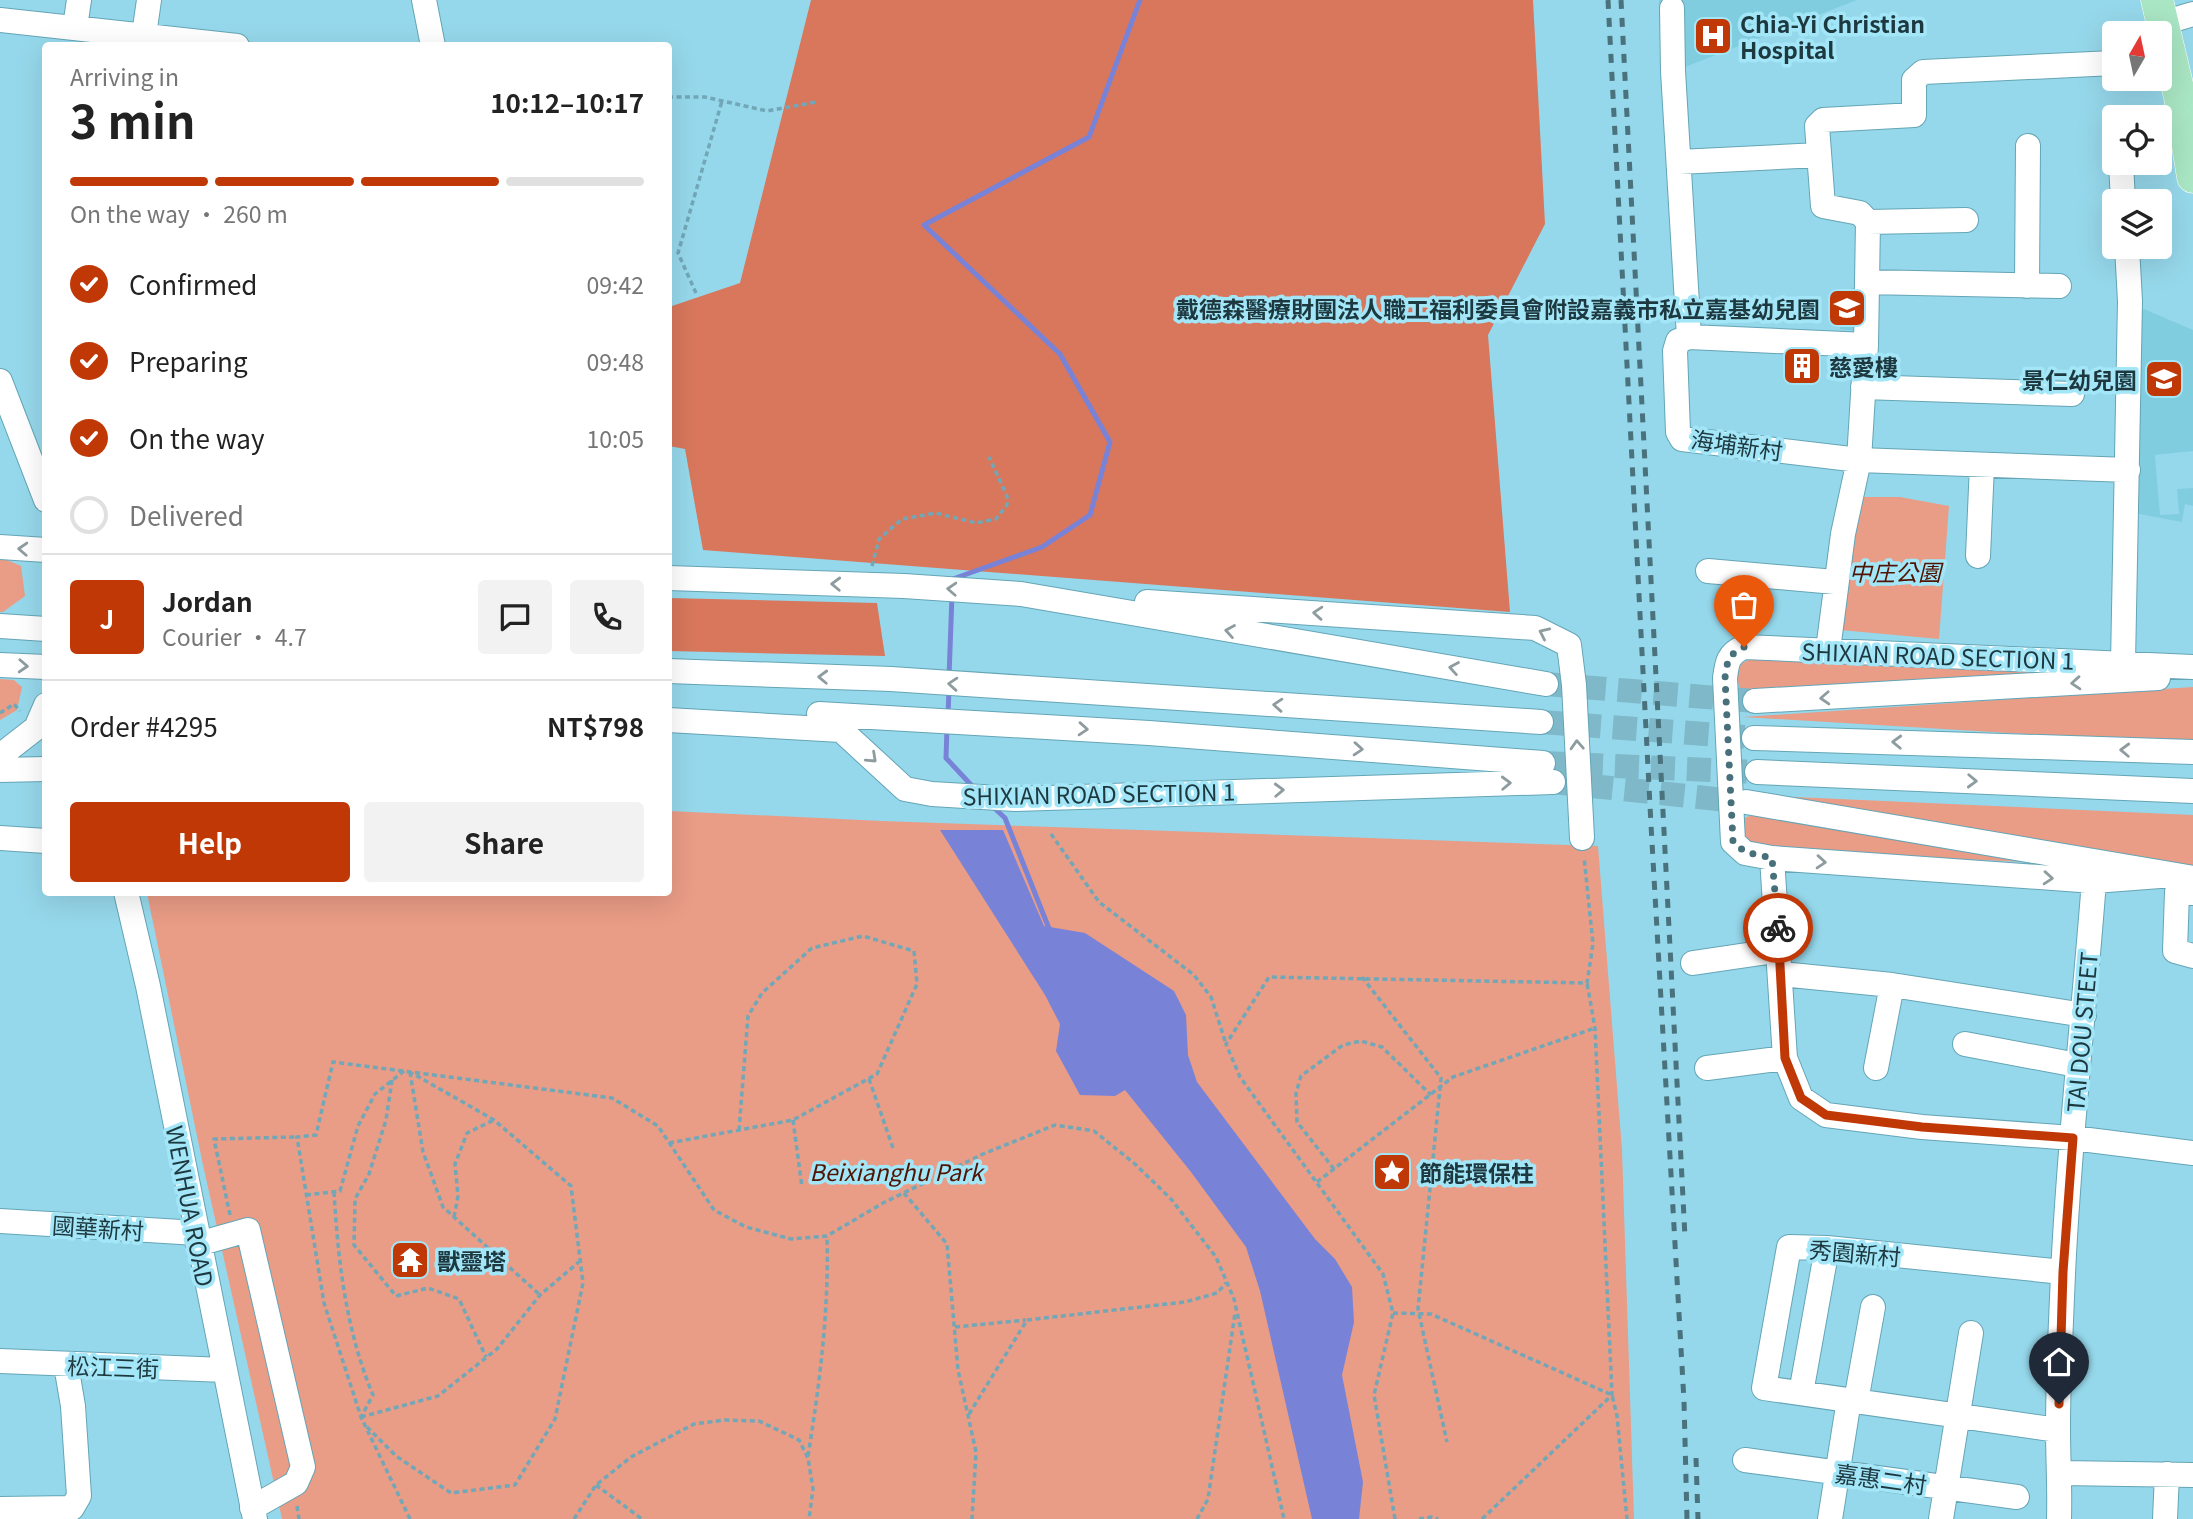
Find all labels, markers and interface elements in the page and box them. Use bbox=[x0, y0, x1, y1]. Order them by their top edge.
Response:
place label: Chia-Yi Christian Hospital bbox=[1740, 6, 1925, 66]
hospital icon: Chia-Yi Christian Hospital bbox=[1692, 15, 1734, 57]
north arrow bbox=[2102, 21, 2172, 91]
map controls bbox=[2102, 21, 2172, 259]
text: Arriving in bbox=[70, 59, 179, 93]
text: 10:12–10:17 bbox=[490, 83, 644, 120]
text: 3 min bbox=[70, 86, 195, 152]
button: locate bbox=[2102, 105, 2172, 175]
button: layers bbox=[2102, 189, 2172, 259]
text: On the way · 260 m bbox=[70, 196, 288, 230]
icon: check bbox=[70, 265, 108, 303]
text: Confirmed bbox=[129, 265, 258, 302]
text: 09:42 bbox=[587, 267, 644, 301]
school or university icon: 戴德森醫療財團法人職工福利委員會附設嘉義市私立嘉基幼兒園 bbox=[1826, 287, 1868, 329]
place label: 戴德森醫療財團法人職工福利委員會附設嘉義市私立嘉基幼兒園 bbox=[1176, 291, 1820, 325]
icon: check bbox=[70, 342, 108, 380]
text: Preparing bbox=[129, 342, 248, 379]
text: 09:48 bbox=[587, 344, 644, 378]
building icon: 慈愛樓 bbox=[1781, 345, 1823, 387]
place label: 慈愛樓 bbox=[1829, 349, 1898, 383]
school or university icon: 景仁幼兒園 bbox=[2143, 358, 2185, 400]
place label: 景仁幼兒園 bbox=[2022, 362, 2137, 396]
icon: check bbox=[70, 419, 108, 457]
text: On the way bbox=[129, 419, 264, 456]
text: 10:05 bbox=[587, 421, 644, 455]
street label: 海埔新村 bbox=[1689, 421, 1785, 467]
text: Delivered bbox=[129, 496, 244, 533]
one-way arrow bbox=[17, 541, 28, 556]
park label: 中庄公園 bbox=[1849, 554, 1944, 588]
pin bbox=[1714, 575, 1774, 647]
one-way arrow bbox=[830, 576, 841, 591]
button: chat bbox=[478, 580, 552, 654]
button: phone bbox=[570, 580, 644, 654]
text: Jordan bbox=[162, 582, 253, 619]
one-way arrow bbox=[946, 582, 957, 597]
icon: bag bbox=[1725, 586, 1763, 624]
text: J bbox=[100, 599, 114, 636]
one-way arrow bbox=[1312, 606, 1323, 621]
text: Courier · 4.7 bbox=[162, 619, 307, 653]
one-way arrow bbox=[1224, 624, 1236, 639]
one-way arrow bbox=[1539, 627, 1551, 641]
street label: SHIXIAN ROAD SECTION 1 bbox=[1801, 633, 2075, 677]
one-way arrow bbox=[18, 658, 29, 673]
one-way arrow bbox=[1448, 661, 1460, 676]
one-way arrow bbox=[817, 669, 828, 684]
one-way arrow bbox=[2070, 675, 2081, 690]
one-way arrow bbox=[947, 677, 958, 692]
one-way arrow bbox=[1819, 690, 1830, 705]
one-way arrow bbox=[1272, 698, 1283, 713]
text: Order #4295 bbox=[70, 707, 218, 744]
text: NT$798 bbox=[547, 707, 644, 744]
one-way arrow bbox=[1077, 721, 1088, 736]
one-way arrow bbox=[1892, 735, 1903, 750]
one-way arrow bbox=[1569, 740, 1584, 751]
one-way arrow bbox=[1353, 741, 1364, 756]
one-way arrow bbox=[2119, 742, 2130, 757]
one-way arrow bbox=[864, 750, 877, 763]
one-way arrow bbox=[1967, 773, 1978, 788]
street label: SHIXIAN ROAD SECTION 1 bbox=[962, 774, 1236, 812]
one-way arrow bbox=[1501, 775, 1512, 791]
one-way arrow bbox=[1274, 783, 1285, 798]
button: Help bbox=[70, 802, 350, 882]
button: Share bbox=[364, 802, 644, 882]
one-way arrow bbox=[1815, 854, 1826, 869]
one-way arrow bbox=[2042, 870, 2053, 885]
courier bbox=[1743, 893, 1813, 963]
icon: bike bbox=[1759, 909, 1797, 947]
street label: TAI DOU STEET bbox=[2057, 950, 2105, 1114]
street label: WENHUA ROAD bbox=[159, 1123, 223, 1289]
place icon: 節能環保柱 bbox=[1371, 1151, 1413, 1193]
park label: Beixianghu Park bbox=[810, 1154, 986, 1188]
place label: 節能環保柱 bbox=[1419, 1155, 1534, 1189]
street label: 國華新村 bbox=[51, 1207, 145, 1247]
street label: 秀園新村 bbox=[1808, 1231, 1902, 1273]
temple icon: 獸靈塔 bbox=[389, 1239, 431, 1281]
place label: 獸靈塔 bbox=[437, 1243, 506, 1277]
pin bbox=[2029, 1332, 2089, 1404]
icon: home bbox=[2040, 1343, 2078, 1381]
street label: 松江三街 bbox=[66, 1347, 160, 1385]
street label: 嘉惠二村 bbox=[1833, 1455, 1929, 1501]

